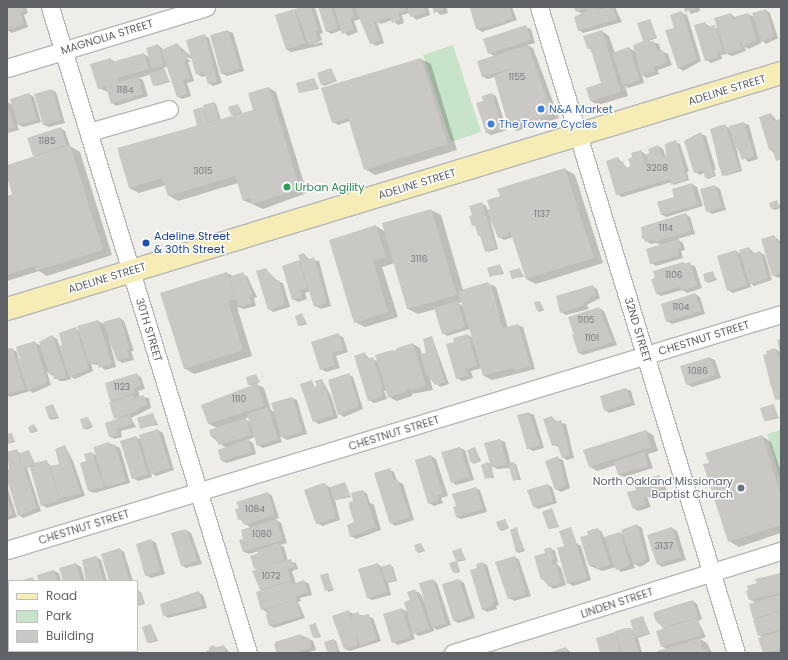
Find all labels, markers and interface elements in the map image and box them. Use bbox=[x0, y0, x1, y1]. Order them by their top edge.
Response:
street label: MAGNOLIA STREET bbox=[59, 17, 155, 57]
house number: 1155 bbox=[508, 72, 526, 82]
street label: ADELINE STREET bbox=[686, 72, 768, 108]
house number: 1184 bbox=[116, 85, 134, 95]
place label: N&A Market bbox=[549, 102, 613, 116]
marker: N&A Market bbox=[536, 104, 546, 114]
place label: The Towne Cycles bbox=[499, 117, 597, 131]
marker: The Towne Cycles bbox=[486, 119, 496, 129]
house number: 1185 bbox=[38, 136, 56, 146]
house number: 3208 bbox=[646, 163, 668, 173]
house number: 3015 bbox=[193, 166, 213, 176]
street label: ADELINE STREET bbox=[376, 166, 458, 202]
place label: Urban Agility bbox=[295, 180, 365, 194]
marker: Urban Agility bbox=[282, 182, 292, 192]
house number: 1137 bbox=[534, 209, 550, 219]
house number: 1114 bbox=[659, 223, 673, 233]
place label: Adeline Street & 30th Street bbox=[154, 230, 230, 256]
marker: Adeline Street & 30th Street bbox=[141, 238, 151, 248]
house number: 3116 bbox=[411, 254, 427, 264]
street label: ADELINE STREET bbox=[66, 260, 148, 296]
house number: 1106 bbox=[665, 270, 683, 280]
street label: 30TH STREET bbox=[133, 296, 165, 364]
street label: 32ND STREET bbox=[622, 296, 654, 364]
house number: 1104 bbox=[672, 302, 690, 312]
house number: 1105 bbox=[577, 315, 595, 325]
street label: CHESTNUT STREET bbox=[657, 318, 751, 358]
house number: 1101 bbox=[585, 333, 599, 343]
house number: 1086 bbox=[688, 366, 708, 376]
house number: 1123 bbox=[114, 382, 130, 392]
house number: 1110 bbox=[232, 394, 246, 404]
street label: CHESTNUT STREET bbox=[347, 413, 441, 453]
place label: North Oakland Missionary Baptist Church bbox=[593, 475, 733, 501]
marker: North Oakland Missionary Baptist Church bbox=[736, 483, 746, 493]
house number: 1084 bbox=[245, 504, 265, 514]
street label: CHESTNUT STREET bbox=[37, 507, 131, 547]
house number: 1080 bbox=[252, 529, 272, 539]
house number: 3137 bbox=[655, 541, 673, 551]
house number: 1072 bbox=[262, 571, 280, 581]
legend bbox=[8, 580, 138, 652]
street label: LINDEN STREET bbox=[579, 585, 655, 621]
text: Road bbox=[46, 587, 77, 604]
text: Park bbox=[46, 607, 72, 624]
text: Building bbox=[46, 627, 94, 644]

